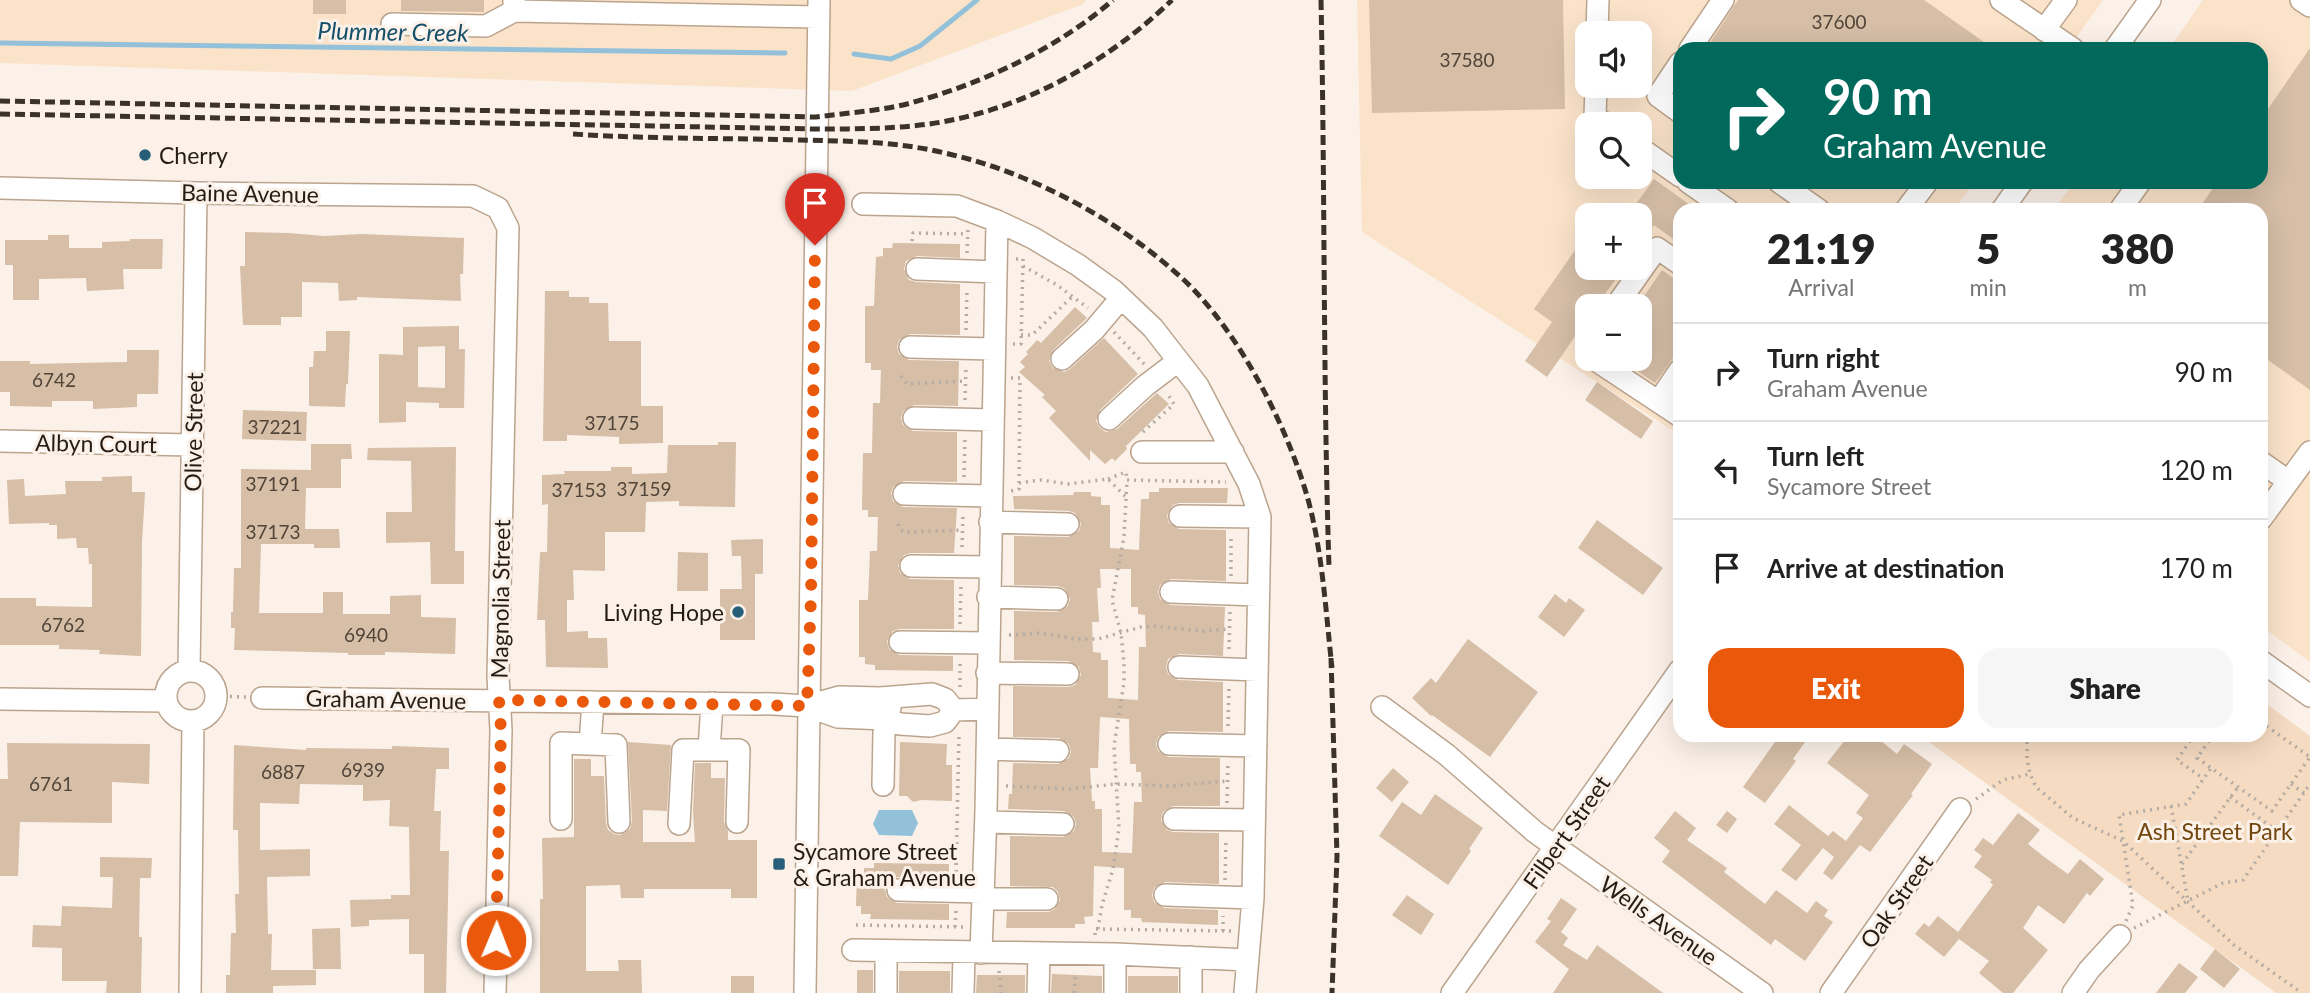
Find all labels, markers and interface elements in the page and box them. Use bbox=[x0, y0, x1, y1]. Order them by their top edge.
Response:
house number: 37600 bbox=[1811, 10, 1867, 33]
water label: Plummer Creek bbox=[317, 15, 469, 47]
map controls bbox=[1575, 21, 1652, 371]
button: sound bbox=[1575, 21, 1652, 98]
house number: 37580 bbox=[1439, 48, 1495, 71]
text: 90 m bbox=[1823, 67, 1933, 125]
icon: right bbox=[1708, 70, 1799, 161]
button: search bbox=[1575, 112, 1652, 189]
text: Graham Avenue bbox=[1823, 126, 2047, 165]
place label: Cherry bbox=[159, 141, 228, 169]
marker: Cherry bbox=[137, 147, 153, 163]
pin bbox=[785, 173, 845, 245]
street label: Baine Avenue bbox=[181, 178, 319, 208]
icon: arrive bbox=[796, 184, 834, 222]
button: + bbox=[1575, 203, 1652, 280]
text: 21:19 bbox=[1767, 223, 1876, 273]
text: 5 bbox=[1976, 223, 2000, 273]
text: 380 bbox=[2101, 223, 2174, 273]
text: Arrival bbox=[1788, 273, 1854, 301]
text: min bbox=[1970, 273, 2007, 301]
text: m bbox=[2128, 273, 2147, 301]
button: − bbox=[1575, 294, 1652, 371]
text: Turn right bbox=[1767, 342, 1880, 374]
icon: right bbox=[1708, 353, 1746, 391]
text: 90 m bbox=[2175, 356, 2233, 388]
house number: 6742 bbox=[32, 368, 76, 391]
street label: Olive Street bbox=[178, 371, 208, 492]
text: Graham Avenue bbox=[1767, 374, 1928, 402]
house number: 37175 bbox=[584, 411, 640, 434]
house number: 37221 bbox=[247, 415, 303, 438]
street label: Albyn Court bbox=[35, 428, 158, 458]
text: Turn left bbox=[1767, 440, 1864, 472]
icon: left bbox=[1708, 451, 1746, 489]
text: 120 m bbox=[2160, 454, 2233, 486]
house number: 37191 bbox=[245, 472, 301, 495]
text: Sycamore Street bbox=[1767, 472, 1931, 500]
house number: 37159 bbox=[616, 477, 672, 500]
house number: 37153 bbox=[551, 478, 607, 501]
street label: Magnolia Street bbox=[485, 518, 515, 679]
house number: 37173 bbox=[245, 520, 301, 543]
icon: arrive bbox=[1708, 549, 1746, 587]
text: Arrive at destination bbox=[1767, 552, 2004, 584]
text: 170 m bbox=[2160, 552, 2233, 584]
place label: Living Hope bbox=[603, 598, 724, 626]
marker: Living Hope bbox=[730, 604, 746, 620]
house number: 6762 bbox=[41, 613, 85, 636]
house number: 6940 bbox=[344, 623, 388, 646]
button: Exit bbox=[1708, 648, 1964, 728]
button: Share bbox=[1978, 648, 2233, 728]
street label: Graham Avenue bbox=[305, 684, 467, 714]
house number: 6939 bbox=[341, 758, 385, 781]
house number: 6887 bbox=[261, 760, 305, 783]
street label: Filbert Street bbox=[1517, 769, 1616, 894]
house number: 6761 bbox=[29, 772, 73, 795]
park label: Ash Street Park bbox=[2137, 817, 2293, 845]
place label: Sycamore Street & Graham Avenue bbox=[793, 837, 976, 891]
street label: Oak Street bbox=[1854, 848, 1939, 953]
marker: Sycamore Street & Graham Avenue bbox=[771, 856, 787, 872]
street label: Wells Avenue bbox=[1595, 869, 1723, 971]
position arrow bbox=[459, 903, 533, 977]

